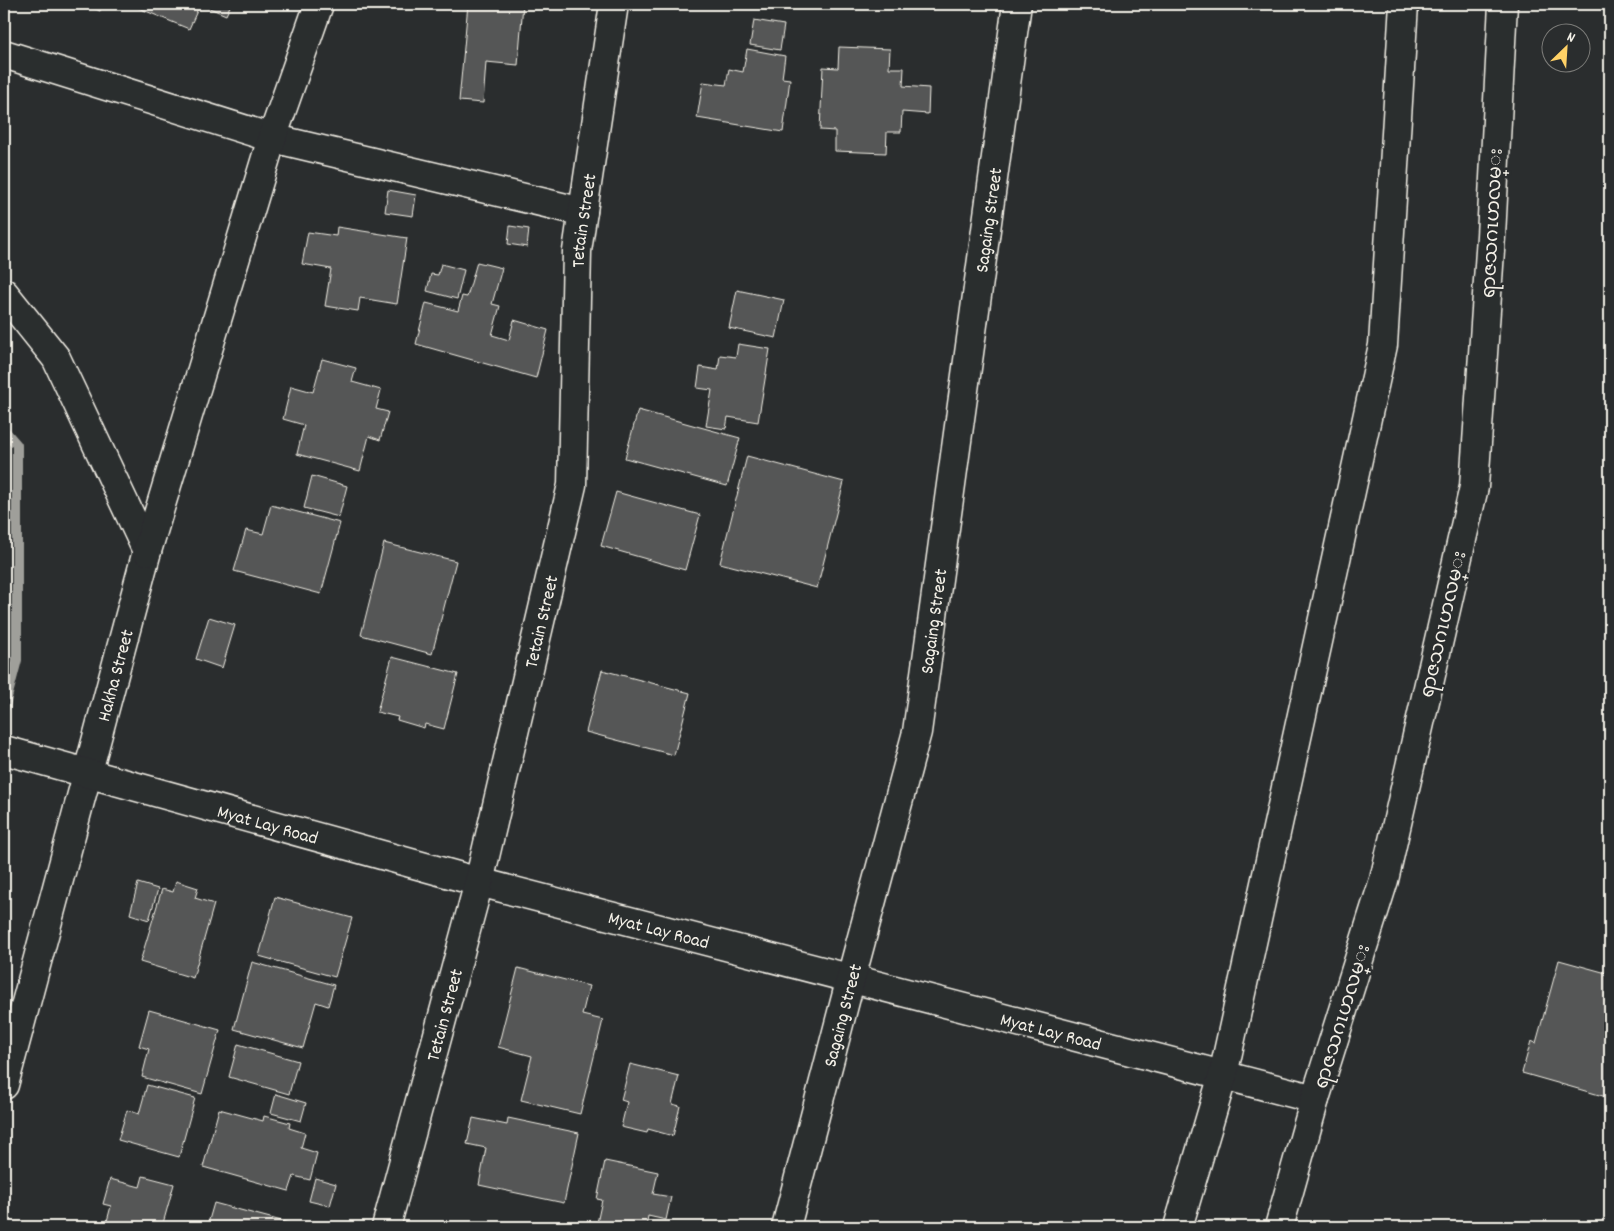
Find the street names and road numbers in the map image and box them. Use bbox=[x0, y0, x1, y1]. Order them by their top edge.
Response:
street label: ရာဇသဂၤဟလမ္း bbox=[1477, 148, 1512, 299]
street label: Sagaing Street bbox=[970, 166, 1011, 275]
street label: Tetain Street bbox=[567, 172, 605, 268]
street label: ရာဇသဂၤဟလမ္း bbox=[1415, 549, 1475, 701]
street label: Sagaing Street bbox=[915, 567, 956, 676]
street label: Tetain Street bbox=[520, 573, 567, 671]
street label: Hakha Street bbox=[92, 627, 143, 725]
street label: Myat Lay Road bbox=[214, 800, 321, 854]
street label: Myat Lay Road bbox=[605, 906, 712, 958]
street label: ရာဇသဂၤဟလမ္း bbox=[1310, 941, 1379, 1093]
street label: Sagaing Street bbox=[818, 961, 871, 1071]
street label: Tetain Street bbox=[421, 966, 472, 1065]
street label: Myat Lay Road bbox=[997, 1008, 1104, 1060]

